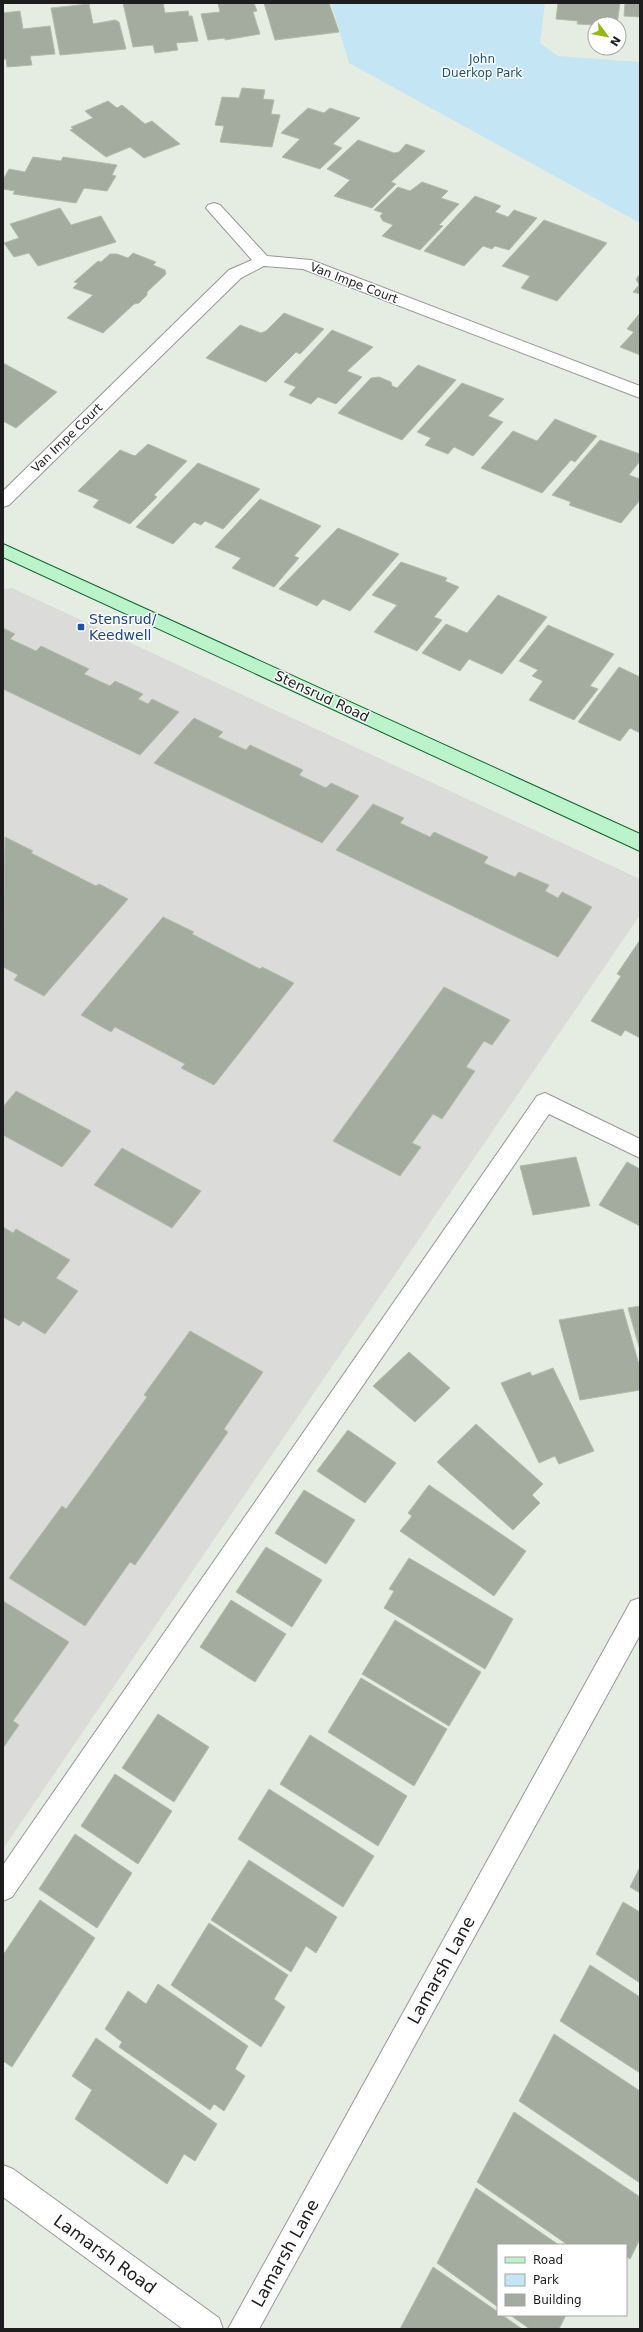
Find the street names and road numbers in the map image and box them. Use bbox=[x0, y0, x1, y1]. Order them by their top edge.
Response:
street label: Van Impe Court bbox=[308, 260, 400, 306]
street label: Van Impe Court bbox=[29, 400, 106, 475]
street label: Stensrud Road bbox=[272, 667, 372, 725]
street label: Lamarsh Lane bbox=[403, 1913, 479, 2027]
street label: Lamarsh Lane bbox=[247, 2196, 323, 2310]
street label: Lamarsh Road bbox=[50, 2210, 160, 2298]

